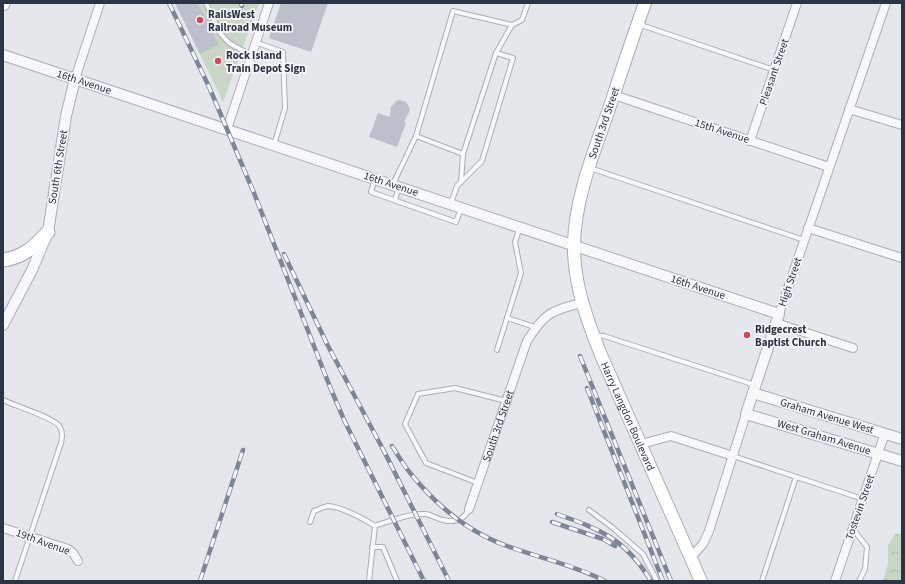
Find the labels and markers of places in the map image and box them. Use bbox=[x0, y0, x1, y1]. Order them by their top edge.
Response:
place label: RailsWest Railroad Museum bbox=[208, 7, 292, 35]
marker: RailsWest Railroad Museum bbox=[195, 15, 205, 25]
place label: Rock Island Train Depot Sign bbox=[226, 48, 306, 76]
marker: Rock Island Train Depot Sign bbox=[213, 56, 223, 66]
place label: Ridgecrest Baptist Church bbox=[755, 322, 826, 350]
marker: Ridgecrest Baptist Church bbox=[742, 330, 752, 340]

